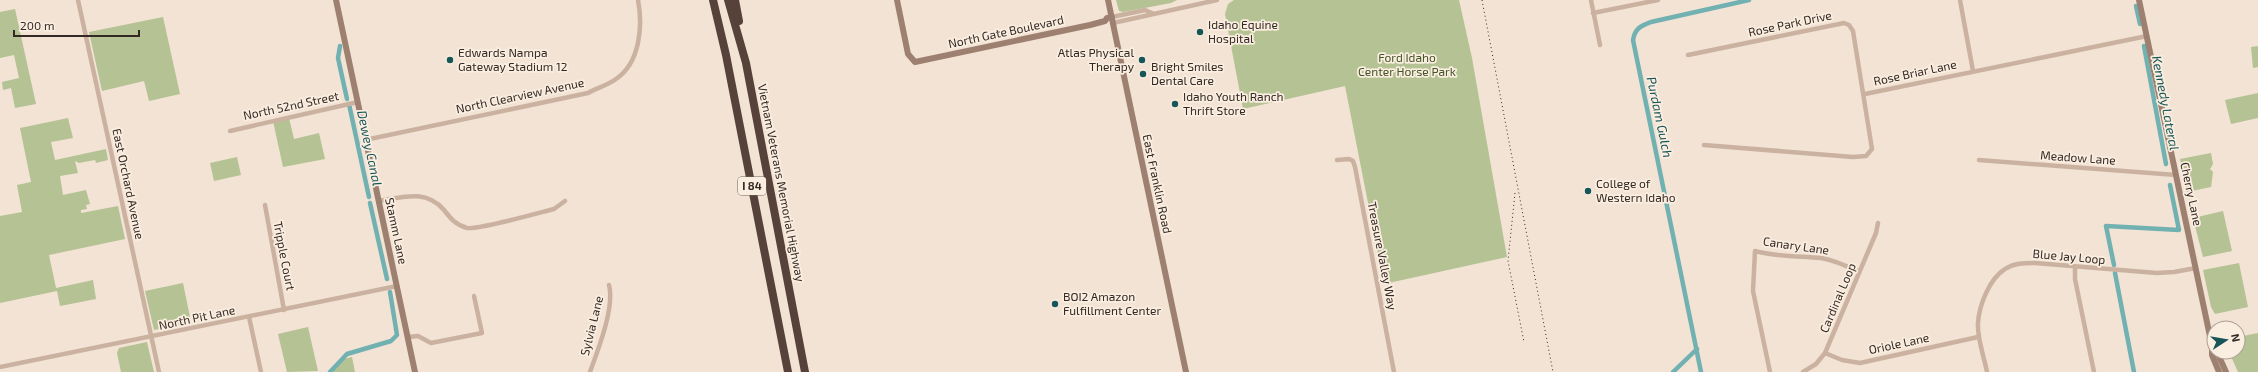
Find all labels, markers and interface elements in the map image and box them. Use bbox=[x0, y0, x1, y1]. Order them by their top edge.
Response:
street label: Rose Park Drive bbox=[1747, 7, 1833, 39]
scale bar bbox=[14, 12, 139, 38]
street label: North Gate Boulevard bbox=[947, 12, 1065, 50]
place label: Idaho Equine Hospital bbox=[1208, 17, 1278, 45]
text: 200 m bbox=[20, 18, 54, 32]
marker: Idaho Equine Hospital bbox=[1195, 27, 1205, 37]
place label: Edwards Nampa Gateway Stadium 12 bbox=[458, 45, 568, 73]
place label: Atlas Physical Therapy bbox=[1058, 45, 1135, 73]
park label: Ford Idaho Center Horse Park bbox=[1358, 50, 1456, 78]
water label: Kennedy Lateral bbox=[2149, 54, 2183, 152]
marker: Edwards Nampa Gateway Stadium 12 bbox=[445, 55, 455, 65]
marker: Atlas Physical Therapy bbox=[1137, 55, 1147, 65]
street label: Rose Briar Lane bbox=[1872, 56, 1958, 88]
place label: Bright Smiles Dental Care bbox=[1151, 59, 1223, 87]
marker: Bright Smiles Dental Care bbox=[1138, 69, 1148, 79]
street label: North Clearview Avenue bbox=[454, 75, 585, 115]
water label: Purdam Gulch bbox=[1644, 75, 1676, 159]
street label: Vietnam Veterans Memorial Highway bbox=[756, 83, 808, 284]
street label: North 52nd Street bbox=[242, 88, 340, 122]
place label: Idaho Youth Ranch Thrift Store bbox=[1183, 89, 1284, 117]
marker: Idaho Youth Ranch Thrift Store bbox=[1170, 99, 1180, 109]
water label: Dewey Canal bbox=[354, 109, 386, 188]
street label: East Orchard Avenue bbox=[110, 127, 148, 240]
street label: East Franklin Road bbox=[1141, 133, 1175, 235]
street label: Meadow Lane bbox=[2040, 147, 2116, 167]
street label: Cherry Lane bbox=[2178, 161, 2206, 227]
place label: College of Western Idaho bbox=[1596, 176, 1676, 204]
road number: I 84 bbox=[738, 177, 766, 195]
marker: College of Western Idaho bbox=[1583, 186, 1593, 196]
street label: Stamm Lane bbox=[383, 196, 411, 265]
street label: Treasure Valley Way bbox=[1366, 201, 1400, 312]
street label: Tripple Court bbox=[271, 220, 299, 292]
street label: Canary Lane bbox=[1762, 233, 1830, 257]
street label: Blue Jay Loop bbox=[2032, 246, 2106, 266]
street label: Cardinal Loop bbox=[1816, 261, 1858, 335]
place label: BOI2 Amazon Fulfillment Center bbox=[1063, 289, 1161, 317]
street label: Sylvia Lane bbox=[577, 294, 605, 357]
marker: BOI2 Amazon Fulfillment Center bbox=[1050, 299, 1060, 309]
street label: North Pit Lane bbox=[157, 302, 236, 332]
north arrow bbox=[2206, 320, 2246, 360]
street label: Oriole Lane bbox=[1867, 330, 1930, 356]
text: N bbox=[2229, 333, 2243, 343]

